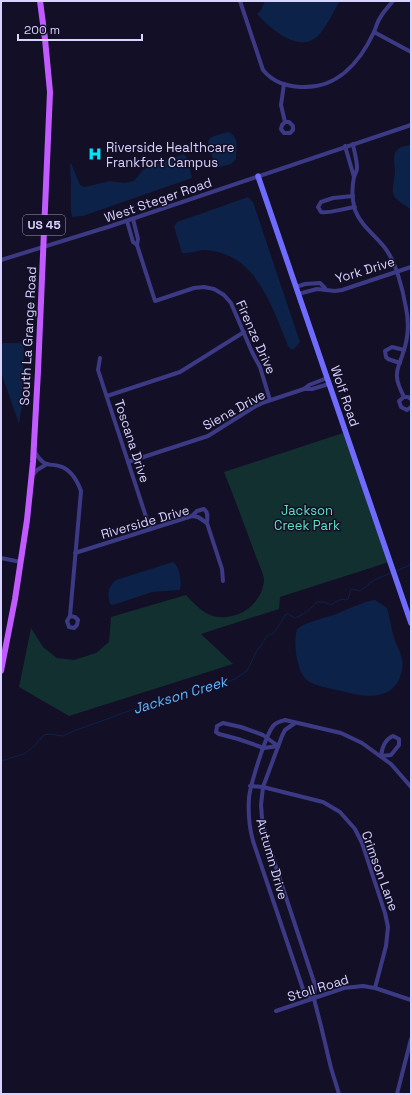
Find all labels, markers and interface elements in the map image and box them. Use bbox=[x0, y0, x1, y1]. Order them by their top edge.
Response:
scale bar bbox=[18, 16, 142, 42]
text: 200 m bbox=[24, 22, 60, 38]
place label: Riverside Healthcare Frankfort Campus bbox=[106, 139, 235, 171]
hospital icon: Riverside Healthcare Frankfort Campus bbox=[87, 146, 103, 162]
street label: West Steger Road bbox=[102, 174, 214, 226]
road number: US 45 bbox=[23, 215, 65, 235]
street label: York Drive bbox=[333, 253, 397, 287]
street label: South La Grange Road bbox=[16, 266, 40, 406]
street label: Firenze Drive bbox=[232, 297, 280, 377]
street label: Wolf Road bbox=[327, 363, 363, 429]
street label: Siena Drive bbox=[200, 386, 268, 434]
street label: Toscana Drive bbox=[111, 397, 153, 485]
street label: Riverside Drive bbox=[99, 501, 191, 543]
park label: Jackson Creek Park bbox=[274, 502, 340, 534]
water label: Jackson Creek bbox=[131, 672, 231, 718]
street label: Autumn Drive bbox=[252, 816, 292, 902]
street label: Crimson Lane bbox=[358, 829, 402, 913]
street label: Stoll Road bbox=[285, 971, 351, 1005]

